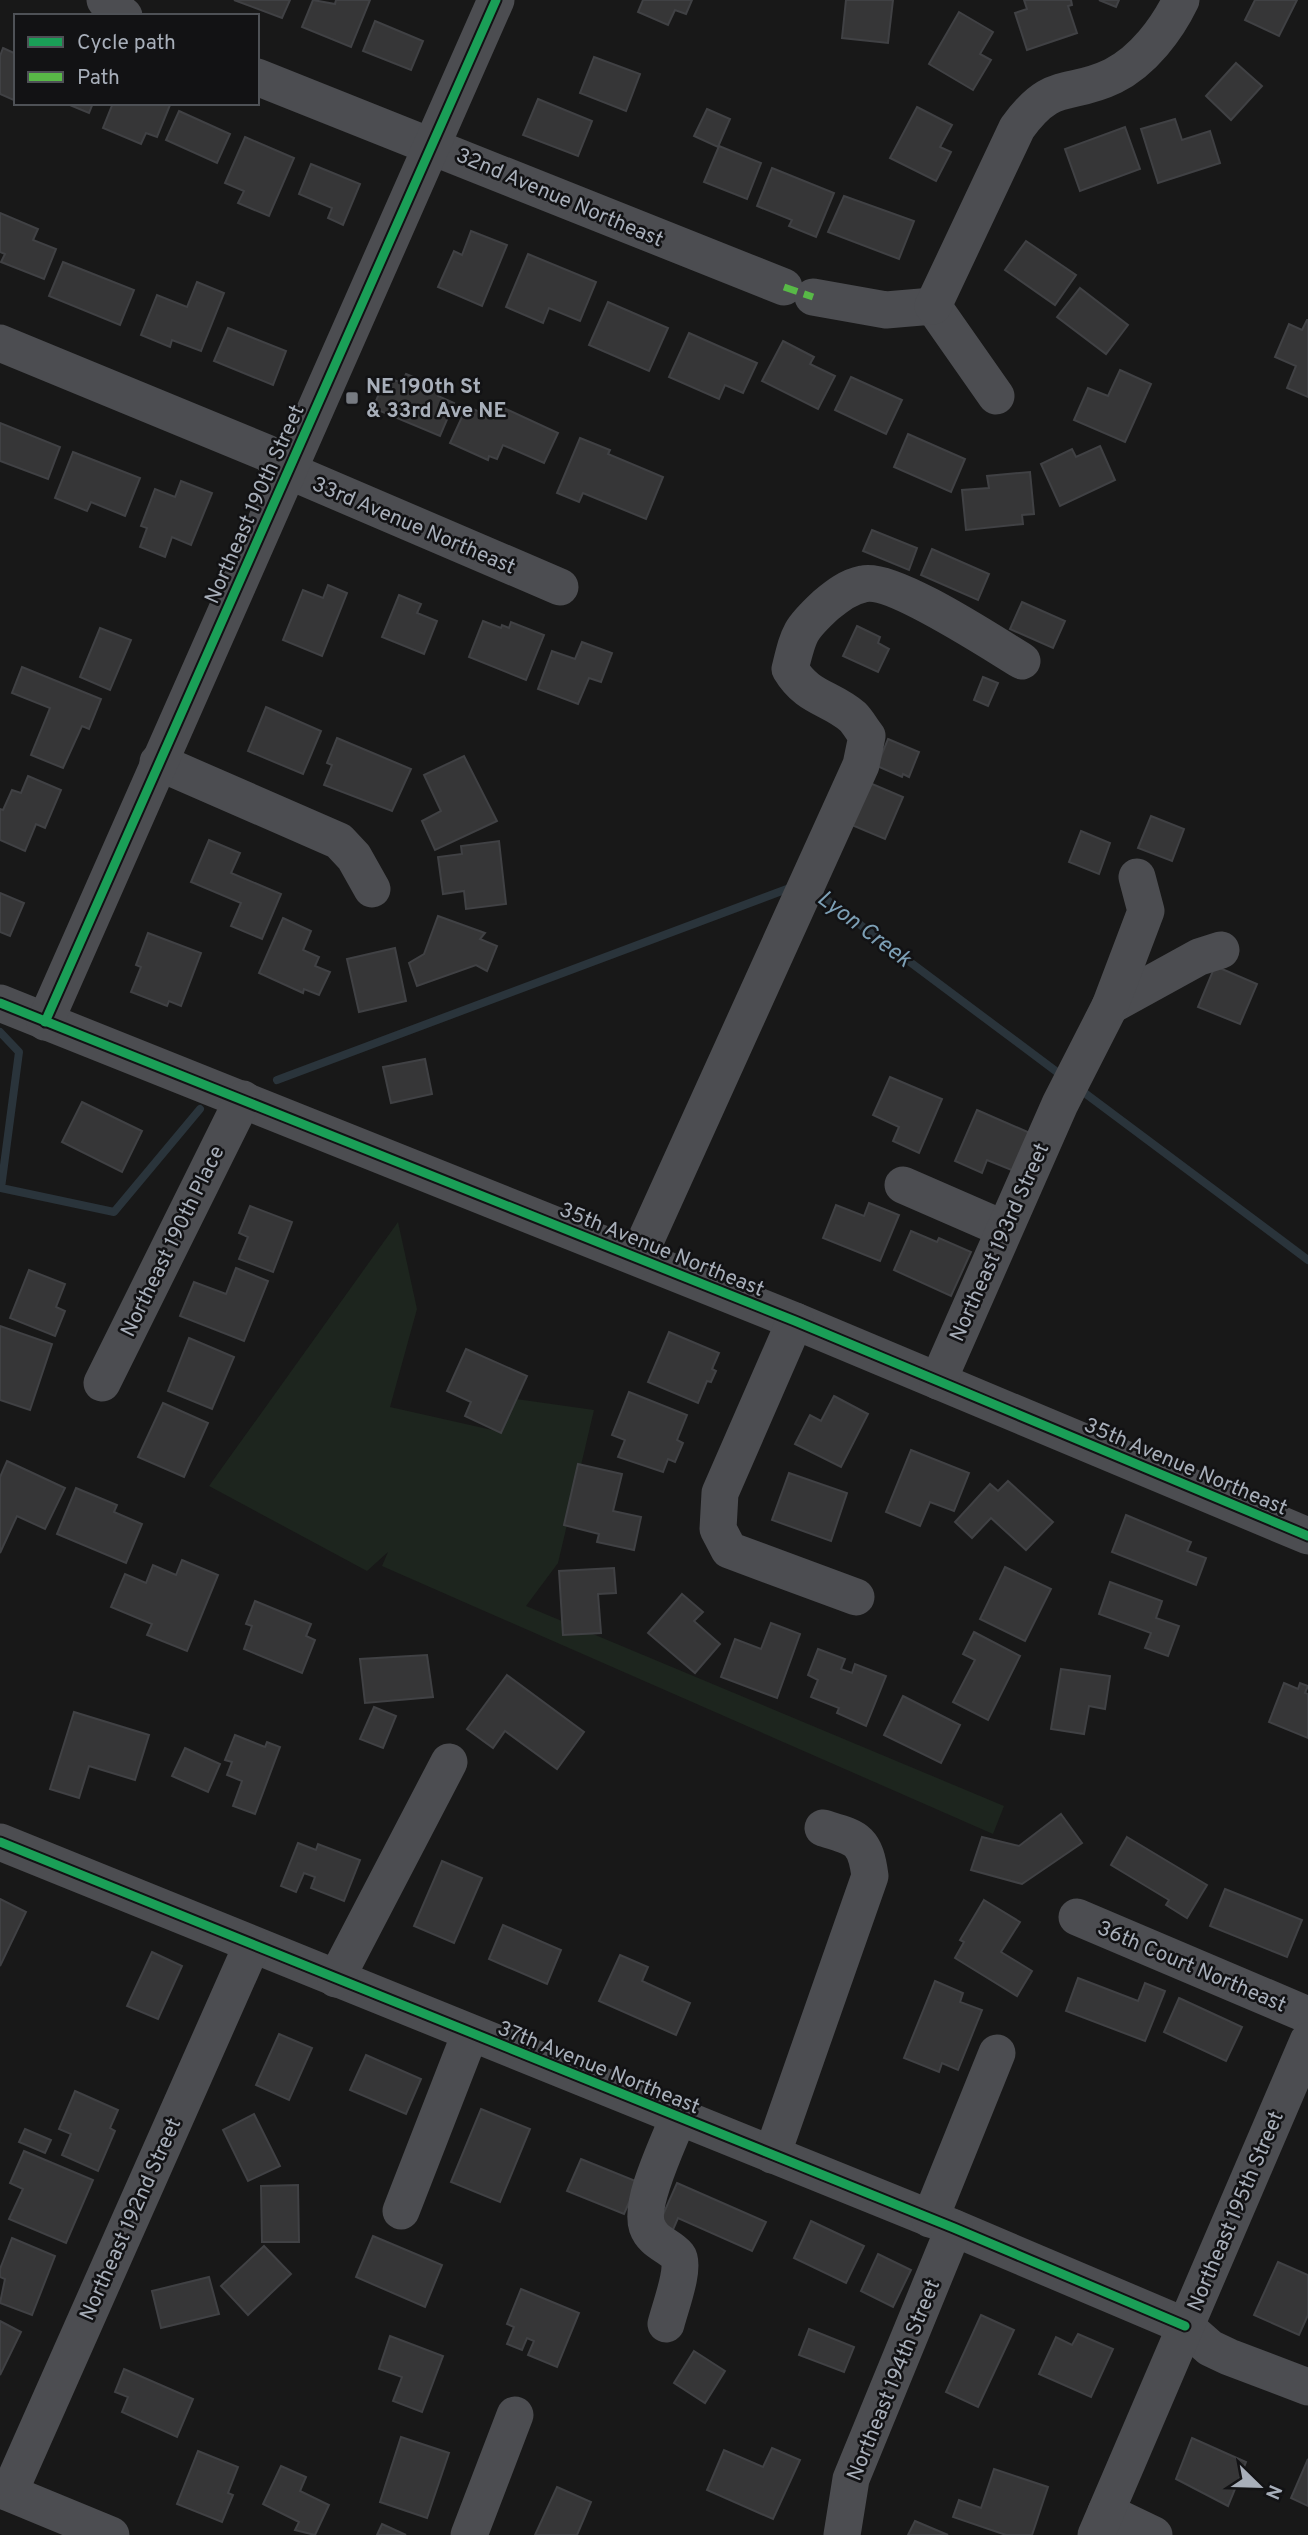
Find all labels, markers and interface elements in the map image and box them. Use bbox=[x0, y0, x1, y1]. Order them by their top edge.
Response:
legend bbox=[14, 14, 259, 105]
text: Cycle path bbox=[77, 30, 176, 57]
text: Path bbox=[77, 65, 120, 92]
street label: 32nd Avenue Northeast bbox=[452, 142, 667, 254]
place label: NE 190th St & 33rd Ave NE bbox=[366, 374, 506, 425]
marker: NE 190th St & 33rd Ave NE bbox=[344, 390, 360, 406]
street label: Northeast 190th Street bbox=[199, 401, 311, 608]
street label: 33rd Avenue Northeast bbox=[308, 471, 519, 581]
water label: Lyon Creek bbox=[811, 885, 917, 975]
street label: Northeast 193rd Street bbox=[944, 1139, 1056, 1346]
street label: Northeast 190th Place bbox=[115, 1142, 231, 1342]
street label: 35th Avenue Northeast bbox=[555, 1197, 768, 1304]
street label: 35th Avenue Northeast bbox=[1079, 1412, 1291, 1523]
street label: 36th Court Northeast bbox=[1093, 1915, 1290, 2019]
street label: 37th Avenue Northeast bbox=[493, 2015, 704, 2121]
street label: Northeast 195th Street bbox=[1182, 2107, 1291, 2316]
street label: Northeast 192nd Street bbox=[74, 2114, 188, 2325]
street label: Northeast 194th Street bbox=[842, 2276, 947, 2485]
north arrow bbox=[1224, 2451, 1294, 2521]
text: N bbox=[1259, 2481, 1287, 2503]

